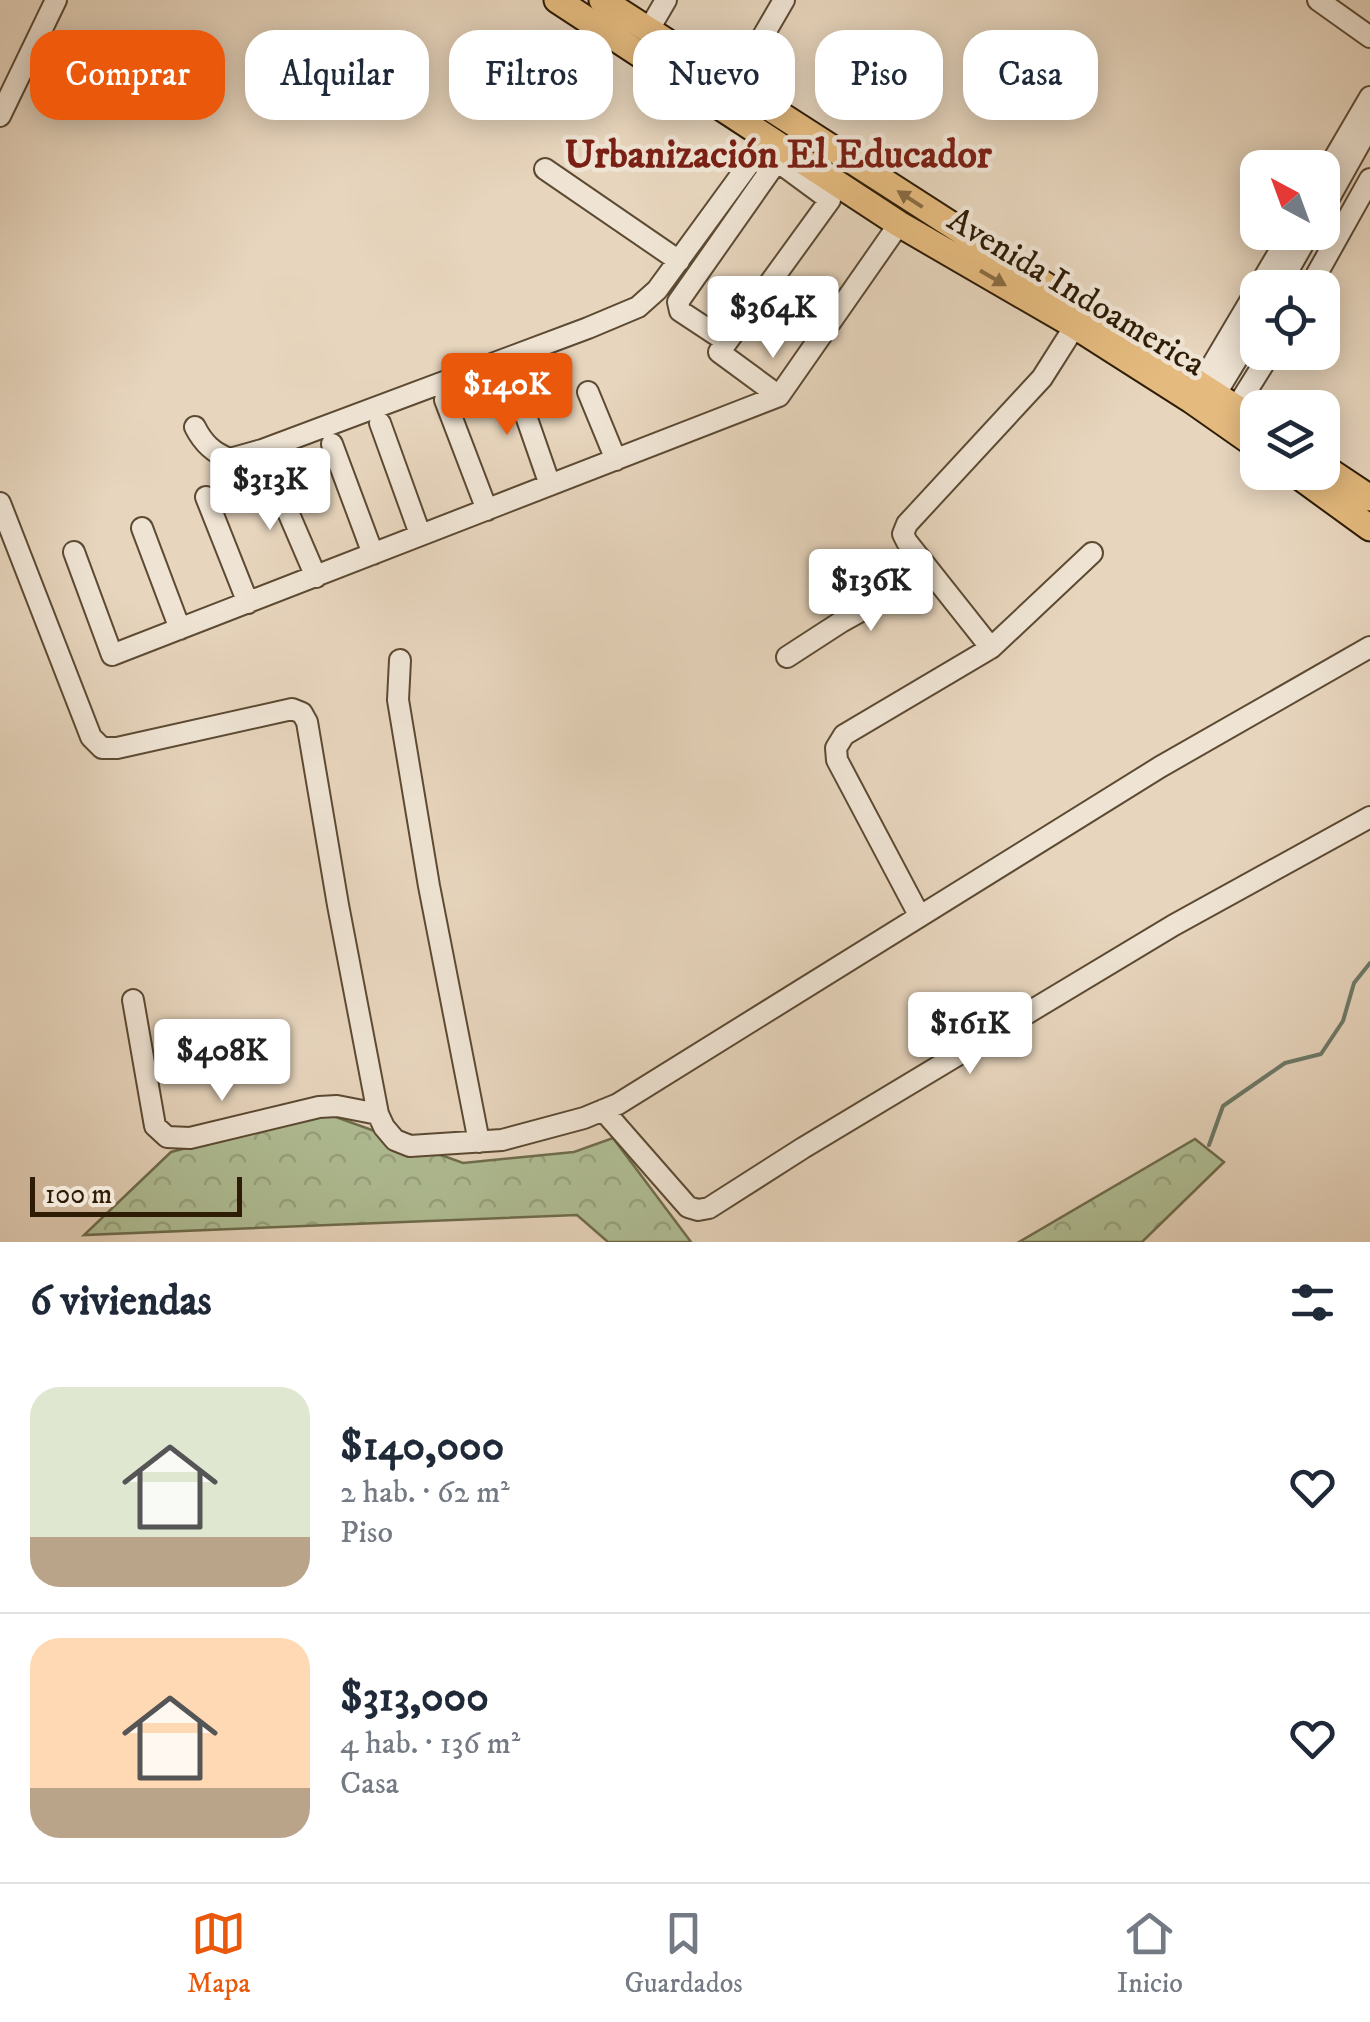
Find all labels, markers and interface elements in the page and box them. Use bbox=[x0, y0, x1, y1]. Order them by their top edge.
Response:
chip: Comprar bbox=[30, 30, 225, 120]
chip: Alquilar bbox=[245, 30, 429, 120]
chip: Filtros bbox=[449, 30, 613, 120]
chip: Nuevo bbox=[633, 30, 795, 120]
chip: Piso bbox=[815, 30, 943, 120]
chip: Casa bbox=[963, 30, 1098, 120]
district label: Urbanización El Educador bbox=[564, 131, 993, 181]
north arrow bbox=[1240, 150, 1340, 250]
map controls bbox=[1240, 150, 1340, 490]
one-way arrow bbox=[897, 191, 924, 209]
street label: Avenida Indoamerica bbox=[939, 198, 1213, 387]
one-way arrow bbox=[979, 269, 1007, 286]
button: locate bbox=[1240, 270, 1340, 370]
pin: $364K bbox=[703, 276, 843, 361]
text: $364K bbox=[730, 288, 816, 328]
pin: $140K bbox=[437, 353, 577, 438]
text: $140K bbox=[463, 365, 551, 405]
button: layers bbox=[1240, 390, 1340, 490]
pin: $313K bbox=[200, 448, 340, 533]
text: $313K bbox=[232, 460, 308, 500]
pin: $136K bbox=[801, 549, 941, 634]
text: $136K bbox=[831, 561, 911, 601]
pin: $161K bbox=[900, 992, 1040, 1077]
text: $161K bbox=[930, 1004, 1010, 1044]
pin: $408K bbox=[152, 1019, 292, 1104]
text: $408K bbox=[176, 1031, 268, 1071]
scale bar bbox=[30, 1172, 242, 1216]
text: 100 m bbox=[45, 1177, 112, 1212]
icon: filters bbox=[1285, 1275, 1340, 1330]
text: 6 viviendas bbox=[30, 1276, 212, 1328]
text: $140,000 bbox=[340, 1421, 504, 1473]
icon: home bbox=[110, 1427, 230, 1547]
icon: heart bbox=[1285, 1460, 1340, 1515]
text: 2 hab. · 62 m² bbox=[340, 1473, 510, 1513]
text: Piso bbox=[340, 1513, 393, 1553]
text: $313,000 bbox=[340, 1672, 489, 1724]
icon: home bbox=[110, 1678, 230, 1798]
icon: heart bbox=[1285, 1711, 1340, 1766]
text: 4 hab. · 136 m² bbox=[340, 1724, 520, 1764]
text: Casa bbox=[340, 1764, 399, 1804]
tab: Mapa bbox=[187, 1906, 250, 2001]
tab: Guardados bbox=[625, 1906, 743, 2001]
tab: Inicio bbox=[1117, 1906, 1183, 2001]

